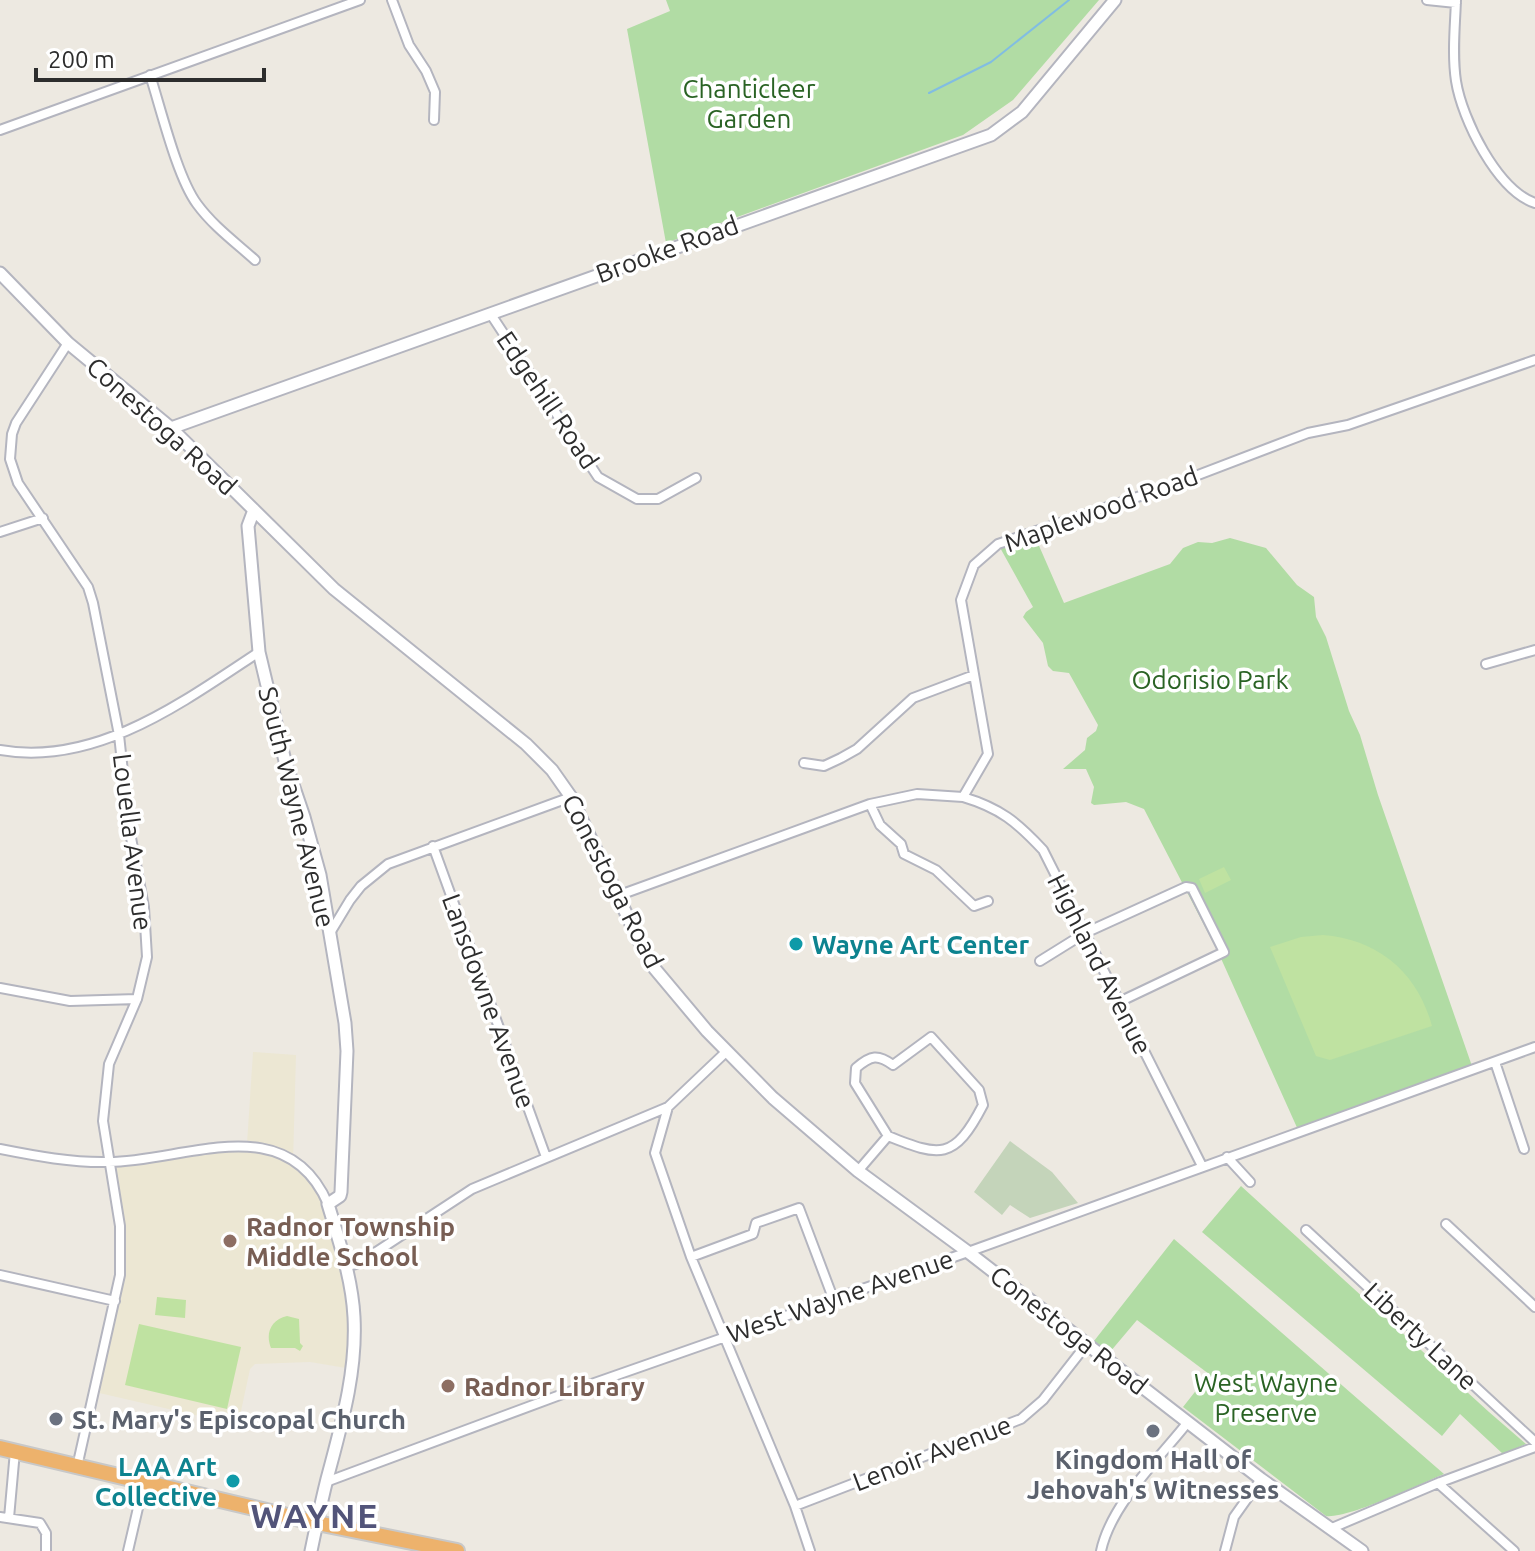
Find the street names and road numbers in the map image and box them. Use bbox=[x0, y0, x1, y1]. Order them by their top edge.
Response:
street label: Brooke Road bbox=[592, 210, 742, 288]
street label: Edgehill Road bbox=[491, 326, 605, 474]
street label: Conestoga Road bbox=[81, 351, 243, 501]
street label: Maplewood Road bbox=[1000, 460, 1202, 558]
street label: South Wayne Avenue bbox=[253, 684, 341, 930]
street label: Louella Avenue bbox=[108, 752, 158, 932]
street label: Conestoga Road bbox=[557, 789, 669, 973]
street label: Highland Avenue bbox=[1042, 869, 1158, 1059]
street label: Lansdowne Avenue bbox=[437, 890, 541, 1112]
street label: West Wayne Avenue bbox=[723, 1244, 957, 1348]
street label: Conestoga Road bbox=[985, 1260, 1153, 1400]
street label: Liberty Lane bbox=[1359, 1276, 1483, 1396]
street label: Lenoir Avenue bbox=[849, 1409, 1015, 1497]

